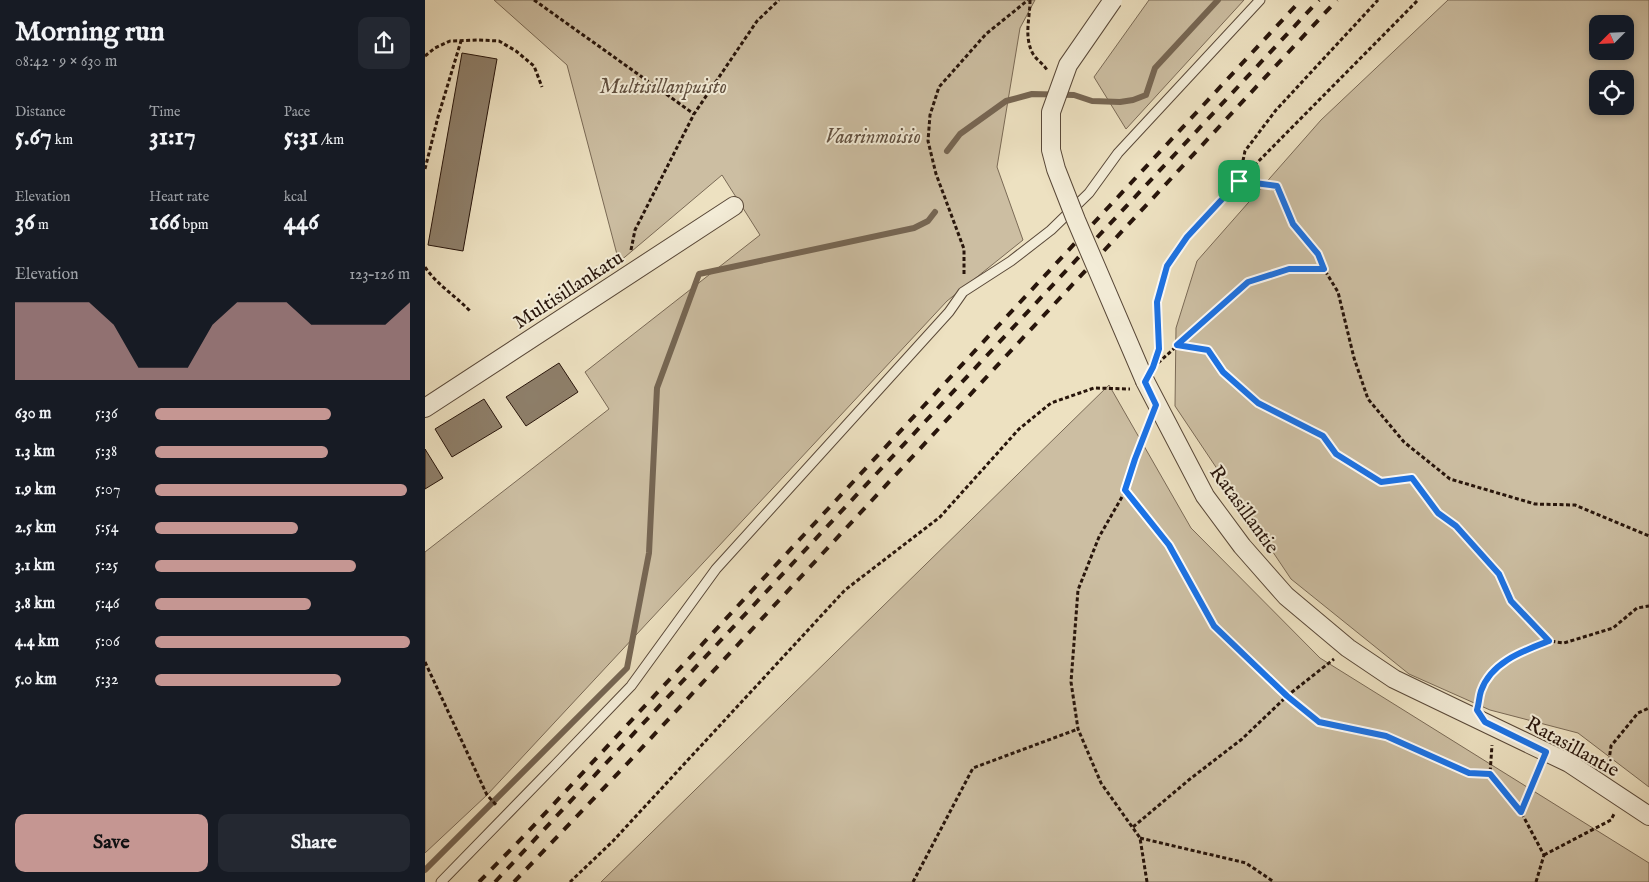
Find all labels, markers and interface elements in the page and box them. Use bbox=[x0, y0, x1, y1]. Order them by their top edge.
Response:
text: Morning run bbox=[15, 15, 165, 50]
north arrow bbox=[1589, 15, 1634, 60]
map controls bbox=[1589, 15, 1634, 115]
button: share bbox=[358, 17, 410, 69]
text: 08:42 · 9 × 630 m bbox=[15, 52, 117, 72]
button: locate bbox=[1589, 70, 1634, 115]
park label: Multisillanpuisto bbox=[599, 75, 727, 100]
text: Distance bbox=[15, 103, 66, 121]
text: Time bbox=[149, 103, 180, 121]
text: Pace bbox=[284, 103, 310, 121]
text: 5.67 bbox=[15, 121, 52, 153]
text: 31:17 bbox=[149, 121, 196, 153]
text: 5:31 bbox=[284, 121, 318, 153]
park label: Vaarinmoisio bbox=[825, 125, 921, 150]
text: km bbox=[52, 131, 73, 149]
text: /km bbox=[318, 131, 344, 149]
pin bbox=[1218, 160, 1260, 202]
icon: arrive bbox=[1225, 167, 1253, 195]
text: Elevation bbox=[15, 188, 71, 206]
text: Heart rate bbox=[149, 188, 209, 206]
text: kcal bbox=[284, 188, 307, 206]
text: 36 bbox=[15, 206, 35, 238]
text: 166 bbox=[149, 206, 180, 238]
text: 446 bbox=[284, 206, 319, 238]
text: m bbox=[35, 216, 49, 234]
text: bpm bbox=[180, 216, 209, 234]
street label: Multisillankatu bbox=[509, 245, 628, 335]
text: Elevation bbox=[15, 265, 78, 285]
text: 123–126 m bbox=[349, 265, 410, 285]
text: 630 m bbox=[15, 404, 51, 424]
text: 5:36 bbox=[95, 404, 118, 424]
text: 1.3 km bbox=[15, 442, 55, 462]
text: 5:38 bbox=[95, 442, 117, 462]
street label: Ratasillantie bbox=[1203, 461, 1284, 559]
text: 1.9 km bbox=[15, 480, 56, 500]
text: 5:07 bbox=[95, 480, 120, 500]
text: 2.5 km bbox=[15, 518, 56, 538]
text: 5:54 bbox=[95, 518, 119, 538]
text: 3.1 km bbox=[15, 556, 55, 576]
text: 5:25 bbox=[95, 556, 118, 576]
text: 3.8 km bbox=[15, 594, 55, 614]
text: 5:46 bbox=[95, 594, 120, 614]
text: 4.4 km bbox=[15, 632, 59, 652]
text: 5:06 bbox=[95, 632, 120, 652]
text: 5.0 km bbox=[15, 670, 57, 690]
text: 5:32 bbox=[95, 670, 119, 690]
street label: Ratasillantie bbox=[1521, 711, 1623, 783]
button: Save bbox=[15, 814, 208, 872]
button: Share bbox=[218, 814, 410, 872]

